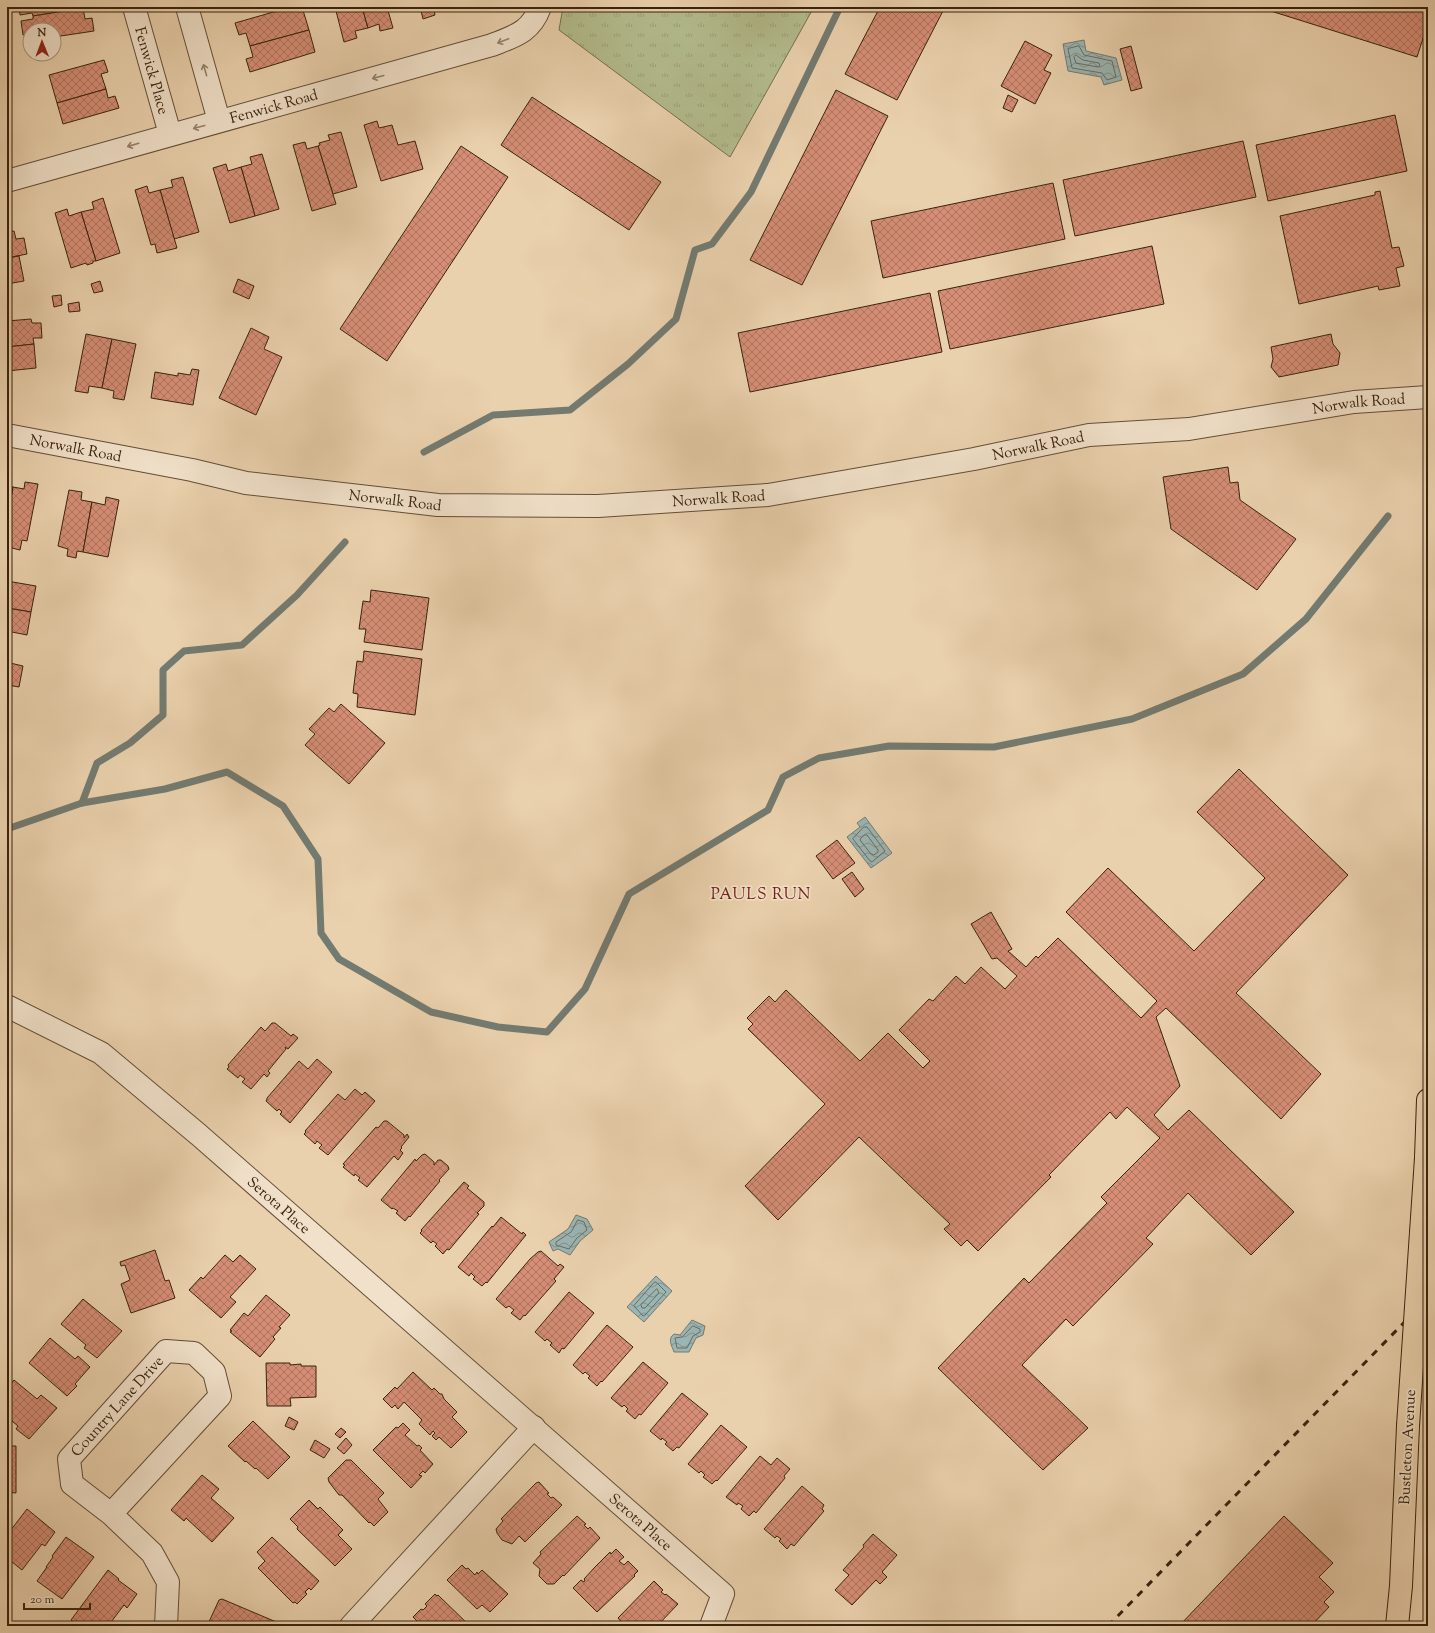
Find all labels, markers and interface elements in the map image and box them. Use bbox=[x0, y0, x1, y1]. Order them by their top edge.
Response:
north arrow bbox=[22, 22, 62, 62]
text: N bbox=[36, 25, 47, 41]
street label: Fenwick Place bbox=[128, 25, 173, 117]
one-way arrow bbox=[497, 37, 509, 45]
one-way arrow bbox=[201, 64, 208, 77]
one-way arrow bbox=[372, 74, 385, 82]
street label: Fenwick Road bbox=[228, 85, 321, 130]
one-way arrow bbox=[192, 124, 205, 131]
one-way arrow bbox=[127, 142, 140, 149]
street label: Norwalk Road bbox=[1311, 390, 1406, 421]
street label: Norwalk Road bbox=[991, 427, 1087, 467]
street label: Norwalk Road bbox=[28, 430, 124, 469]
street label: Norwalk Road bbox=[347, 486, 443, 517]
street label: Norwalk Road bbox=[672, 486, 766, 513]
district label: PAULS RUN bbox=[711, 884, 811, 907]
street label: Serota Place bbox=[242, 1172, 314, 1240]
street label: Country Lane Drive bbox=[67, 1352, 169, 1462]
street label: Bustleton Avenue bbox=[1395, 1389, 1422, 1505]
street label: Serota Place bbox=[603, 1489, 676, 1557]
scale bar bbox=[24, 1585, 90, 1611]
text: 20 m bbox=[30, 1591, 55, 1609]

